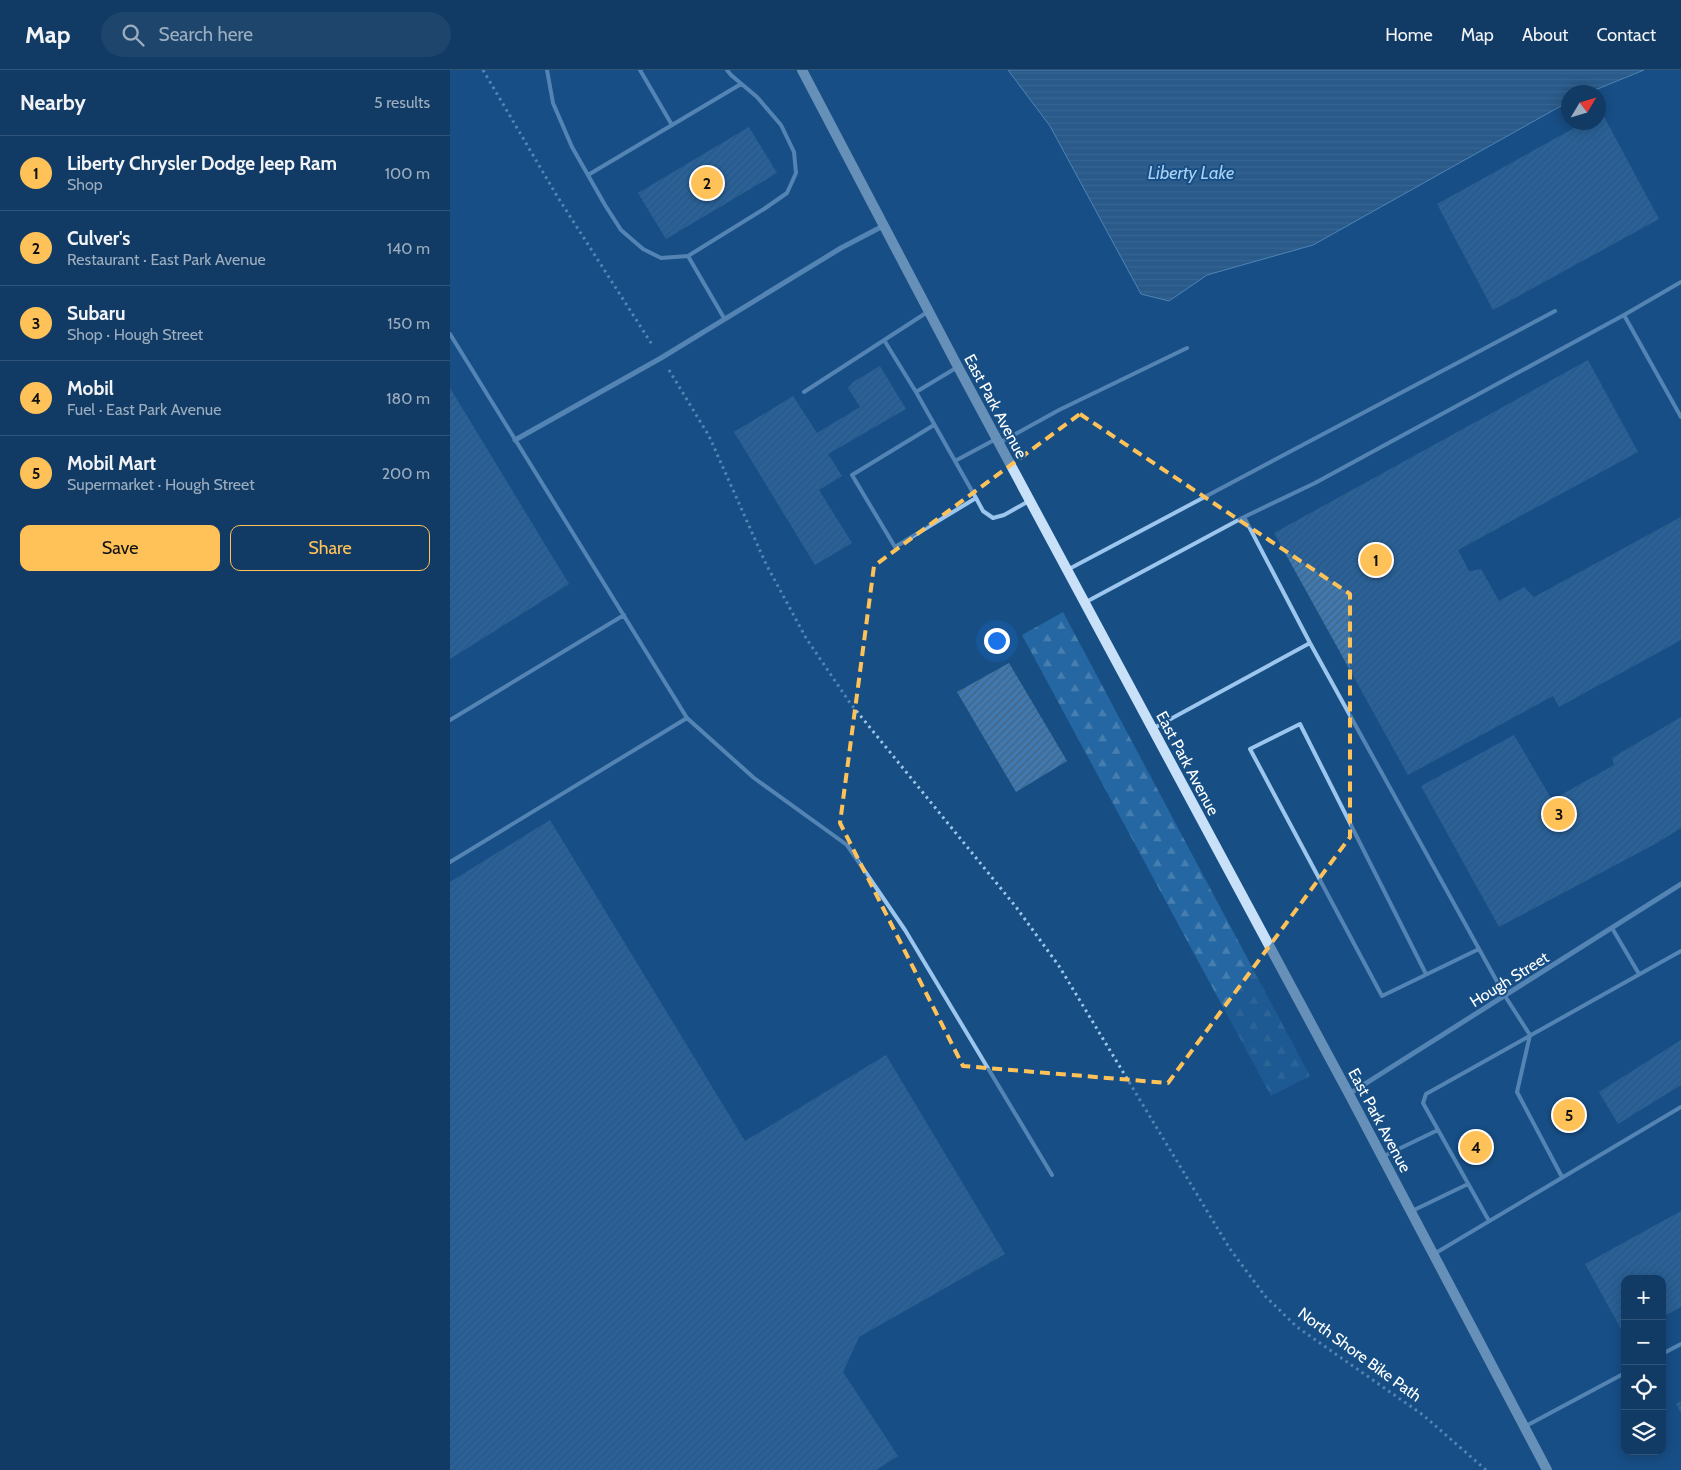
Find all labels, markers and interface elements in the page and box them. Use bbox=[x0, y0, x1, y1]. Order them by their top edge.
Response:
search box bbox=[101, 12, 451, 57]
text: Map bbox=[25, 20, 71, 49]
icon: search bbox=[119, 21, 147, 49]
text: Search here bbox=[159, 23, 253, 46]
text: Home bbox=[1385, 24, 1433, 46]
text: Map bbox=[1461, 24, 1494, 46]
text: About bbox=[1522, 24, 1568, 46]
text: Contact bbox=[1596, 24, 1656, 46]
north arrow bbox=[1561, 85, 1606, 130]
text: Nearby bbox=[20, 90, 86, 115]
text: 5 results bbox=[374, 93, 430, 112]
text: Liberty Chrysler Dodge Jeep Ram bbox=[67, 152, 337, 175]
water label: Liberty Lake bbox=[1148, 162, 1234, 184]
text: 1 bbox=[33, 164, 39, 183]
text: 100 m bbox=[385, 164, 430, 183]
pin: 2 bbox=[691, 164, 723, 202]
text: Shop bbox=[67, 175, 103, 194]
text: Culver's bbox=[67, 227, 130, 250]
text: 2 bbox=[32, 239, 40, 258]
text: 140 m bbox=[387, 239, 430, 258]
text: Restaurant · East Park Avenue bbox=[67, 250, 266, 269]
text: Subaru bbox=[67, 302, 125, 325]
text: 3 bbox=[32, 314, 40, 333]
text: 150 m bbox=[387, 314, 430, 333]
text: Shop · Hough Street bbox=[67, 325, 203, 344]
street label: East Park Avenue bbox=[960, 351, 1031, 462]
text: Mobil bbox=[67, 377, 114, 400]
text: 4 bbox=[31, 389, 41, 408]
text: 180 m bbox=[386, 389, 430, 408]
text: Fuel · East Park Avenue bbox=[67, 400, 221, 419]
text: Mobil Mart bbox=[67, 452, 156, 475]
text: 5 bbox=[32, 464, 40, 483]
text: 200 m bbox=[382, 464, 430, 483]
text: Supermarket · Hough Street bbox=[67, 475, 255, 494]
button: Save bbox=[20, 525, 220, 571]
button: Share bbox=[230, 525, 430, 571]
pin: 1 bbox=[1360, 541, 1392, 579]
your location bbox=[984, 628, 1010, 654]
street label: East Park Avenue bbox=[1152, 708, 1223, 819]
pin: 3 bbox=[1543, 795, 1575, 833]
street label: Hough Street bbox=[1466, 947, 1553, 1011]
street label: East Park Avenue bbox=[1344, 1065, 1415, 1176]
pin: 5 bbox=[1553, 1096, 1585, 1134]
pin: 4 bbox=[1460, 1128, 1492, 1166]
map controls bbox=[1621, 1275, 1666, 1455]
button: + bbox=[1621, 1275, 1666, 1320]
street label: North Shore Bike Path bbox=[1294, 1303, 1425, 1406]
button: − bbox=[1621, 1320, 1666, 1365]
button: locate bbox=[1621, 1365, 1666, 1410]
button: layers bbox=[1621, 1410, 1666, 1455]

